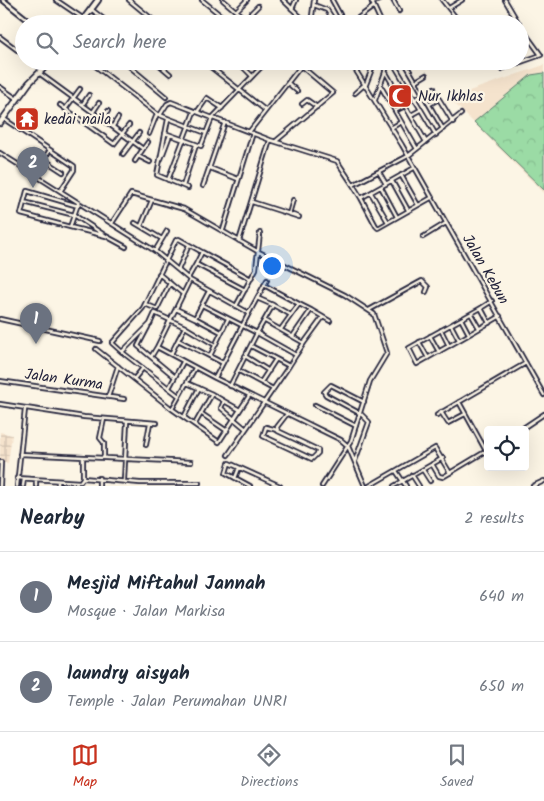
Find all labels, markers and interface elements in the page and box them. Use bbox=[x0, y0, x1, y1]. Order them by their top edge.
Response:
search box bbox=[15, 15, 529, 70]
text: Search here bbox=[73, 28, 167, 58]
icon: search bbox=[33, 29, 61, 57]
mosque icon: Nur Ikhlas bbox=[387, 83, 413, 109]
place label: Nur Ikhlas bbox=[418, 85, 484, 109]
temple icon: kedai naila bbox=[14, 106, 40, 132]
place label: kedai naila bbox=[44, 108, 111, 132]
pin: 2 bbox=[17, 147, 49, 188]
street label: Jalan Kebun bbox=[455, 230, 515, 309]
your location bbox=[259, 253, 285, 279]
pin: 1 bbox=[20, 303, 52, 344]
street label: Jalan Kurma bbox=[23, 363, 105, 397]
map controls bbox=[484, 426, 529, 471]
button: locate bbox=[484, 426, 529, 471]
text: Nearby bbox=[20, 502, 85, 535]
text: 2 results bbox=[464, 506, 524, 531]
text: Mesjid Miftahul Jannah bbox=[67, 569, 265, 599]
text: 1 bbox=[34, 584, 38, 609]
text: 640 m bbox=[479, 584, 524, 609]
text: Mosque · Jalan Markisa bbox=[67, 599, 225, 624]
text: laundry aisyah bbox=[67, 659, 190, 689]
text: 2 bbox=[31, 674, 41, 699]
text: 650 m bbox=[479, 674, 524, 699]
text: Temple · Jalan Perumahan UNRI bbox=[67, 689, 287, 714]
tab: Map bbox=[71, 741, 99, 793]
tab: Directions bbox=[240, 741, 298, 793]
tab: Saved bbox=[440, 741, 473, 793]

